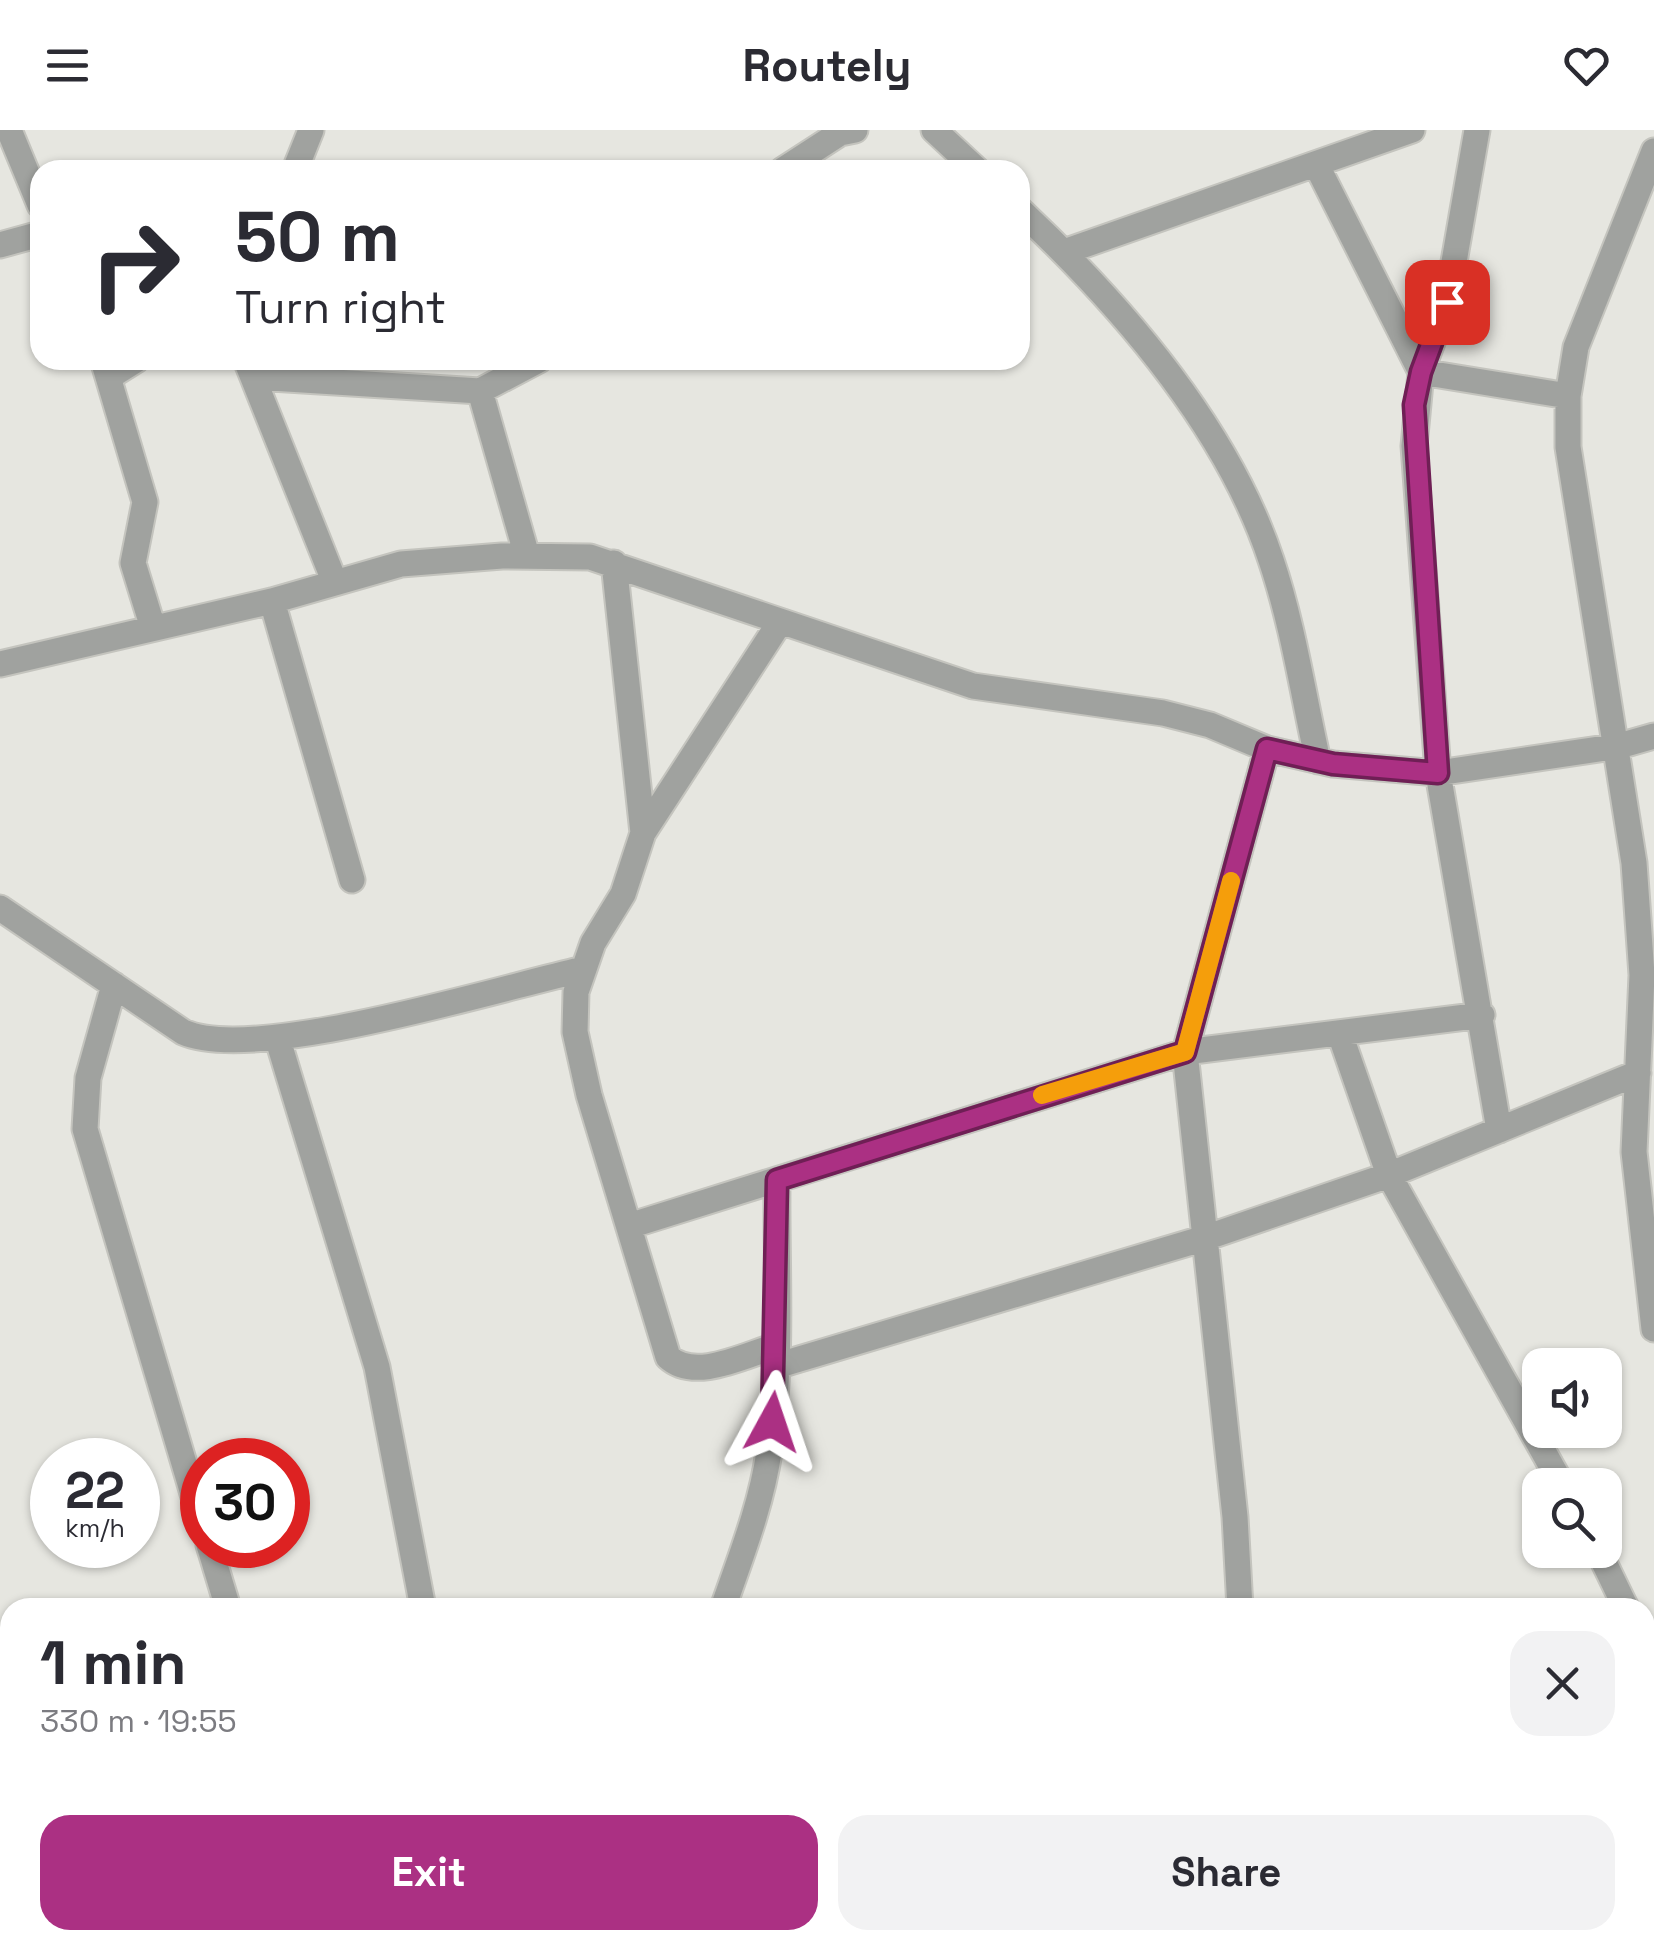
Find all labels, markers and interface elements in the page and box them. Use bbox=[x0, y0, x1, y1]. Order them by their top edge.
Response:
text: Routely bbox=[742, 37, 912, 94]
icon: menu bbox=[40, 38, 95, 93]
icon: heart bbox=[1559, 38, 1614, 93]
text: 50 m bbox=[235, 192, 400, 281]
icon: right bbox=[70, 200, 200, 330]
pin bbox=[1405, 260, 1490, 345]
icon: arrive bbox=[1420, 275, 1475, 330]
text: Turn right bbox=[235, 279, 446, 336]
map controls bbox=[1522, 1348, 1622, 1568]
button: sound bbox=[1522, 1348, 1622, 1448]
position arrow bbox=[720, 1370, 824, 1474]
speed limit sign: 30 bbox=[180, 1438, 310, 1568]
text: 22 bbox=[65, 1459, 125, 1523]
button: search bbox=[1522, 1468, 1622, 1568]
text: km/h bbox=[65, 1512, 125, 1544]
text: 1 min bbox=[40, 1625, 187, 1702]
button: close bbox=[1510, 1631, 1615, 1736]
text: 330 m · 19:55 bbox=[40, 1701, 237, 1741]
button: Exit bbox=[40, 1815, 818, 1930]
button: Share bbox=[838, 1815, 1615, 1930]

